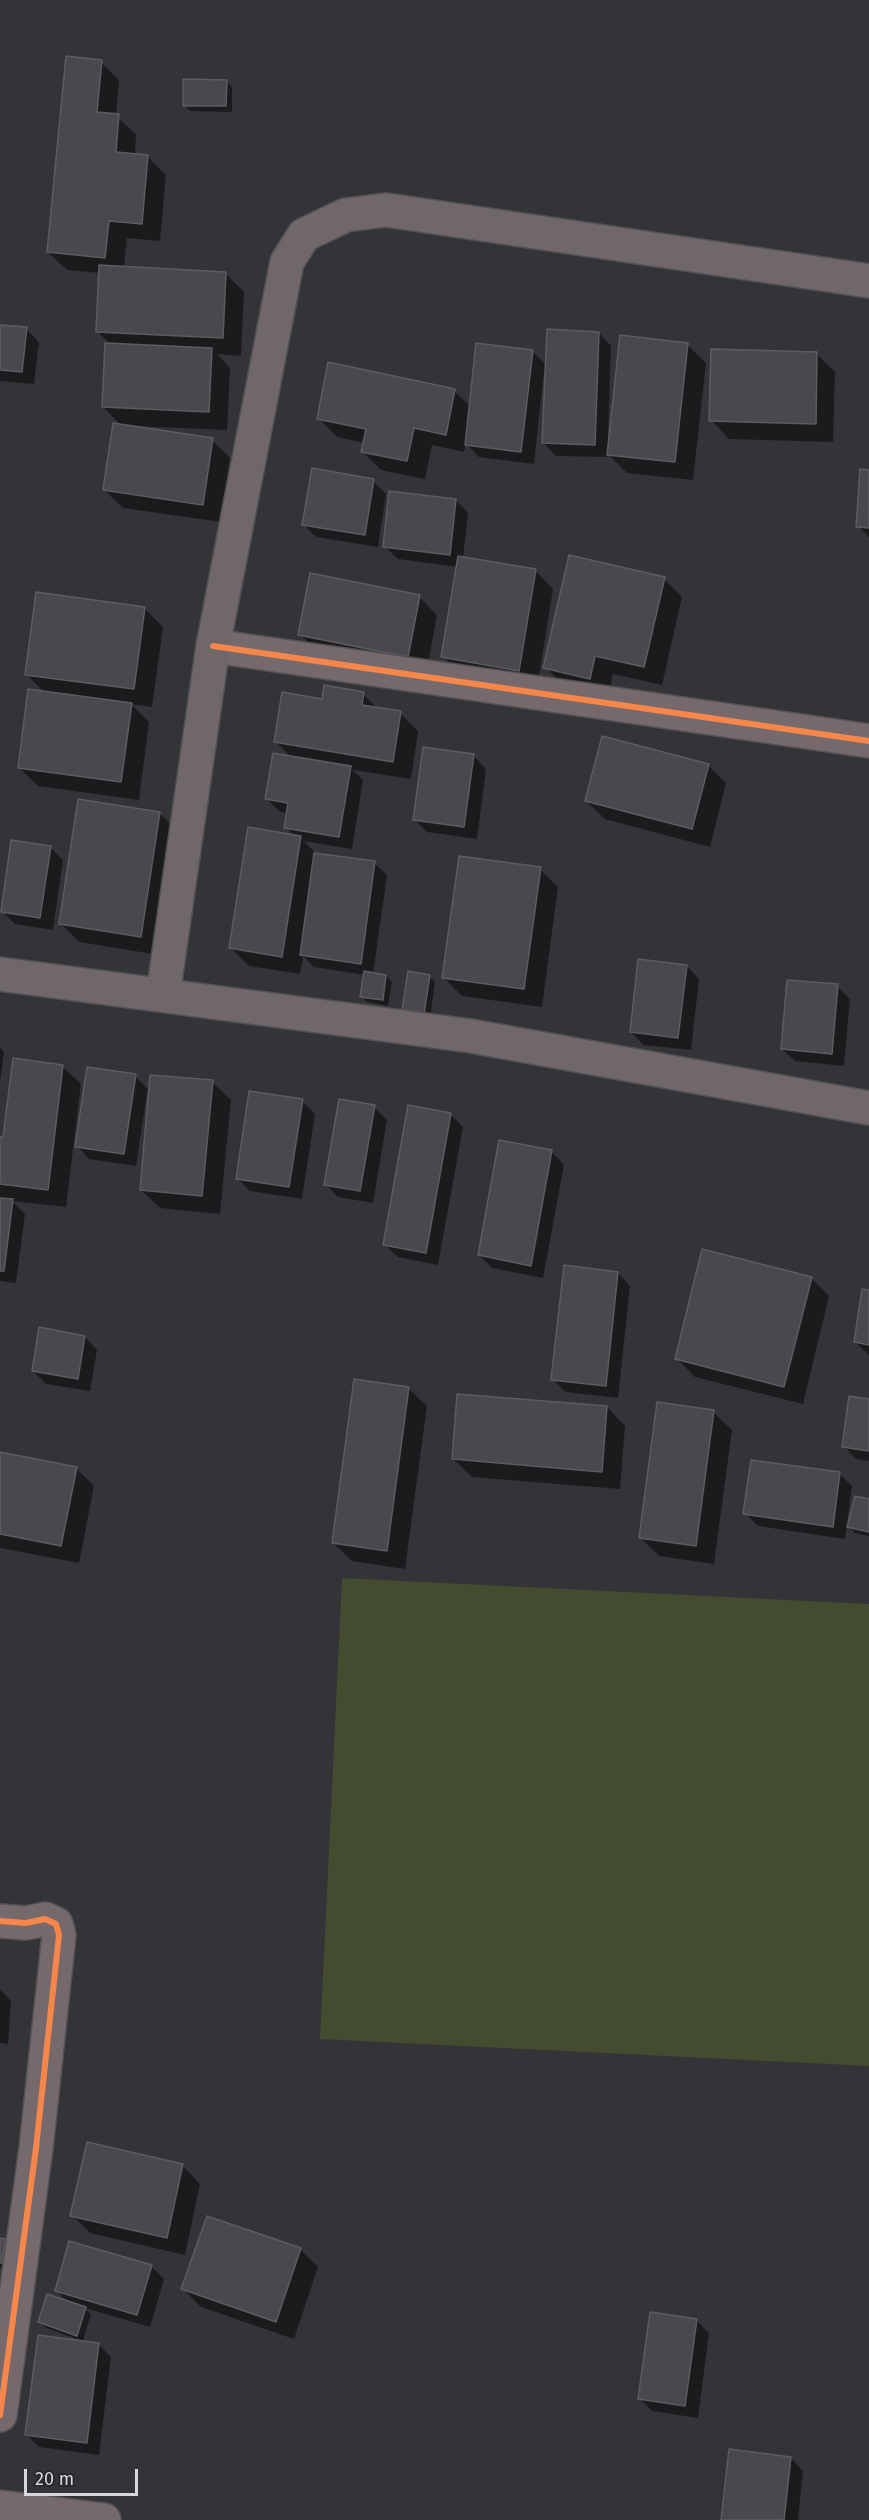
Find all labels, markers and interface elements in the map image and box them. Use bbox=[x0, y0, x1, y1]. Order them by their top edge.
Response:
scale bar bbox=[27, 2457, 141, 2495]
text: 20 m bbox=[35, 2468, 74, 2490]

